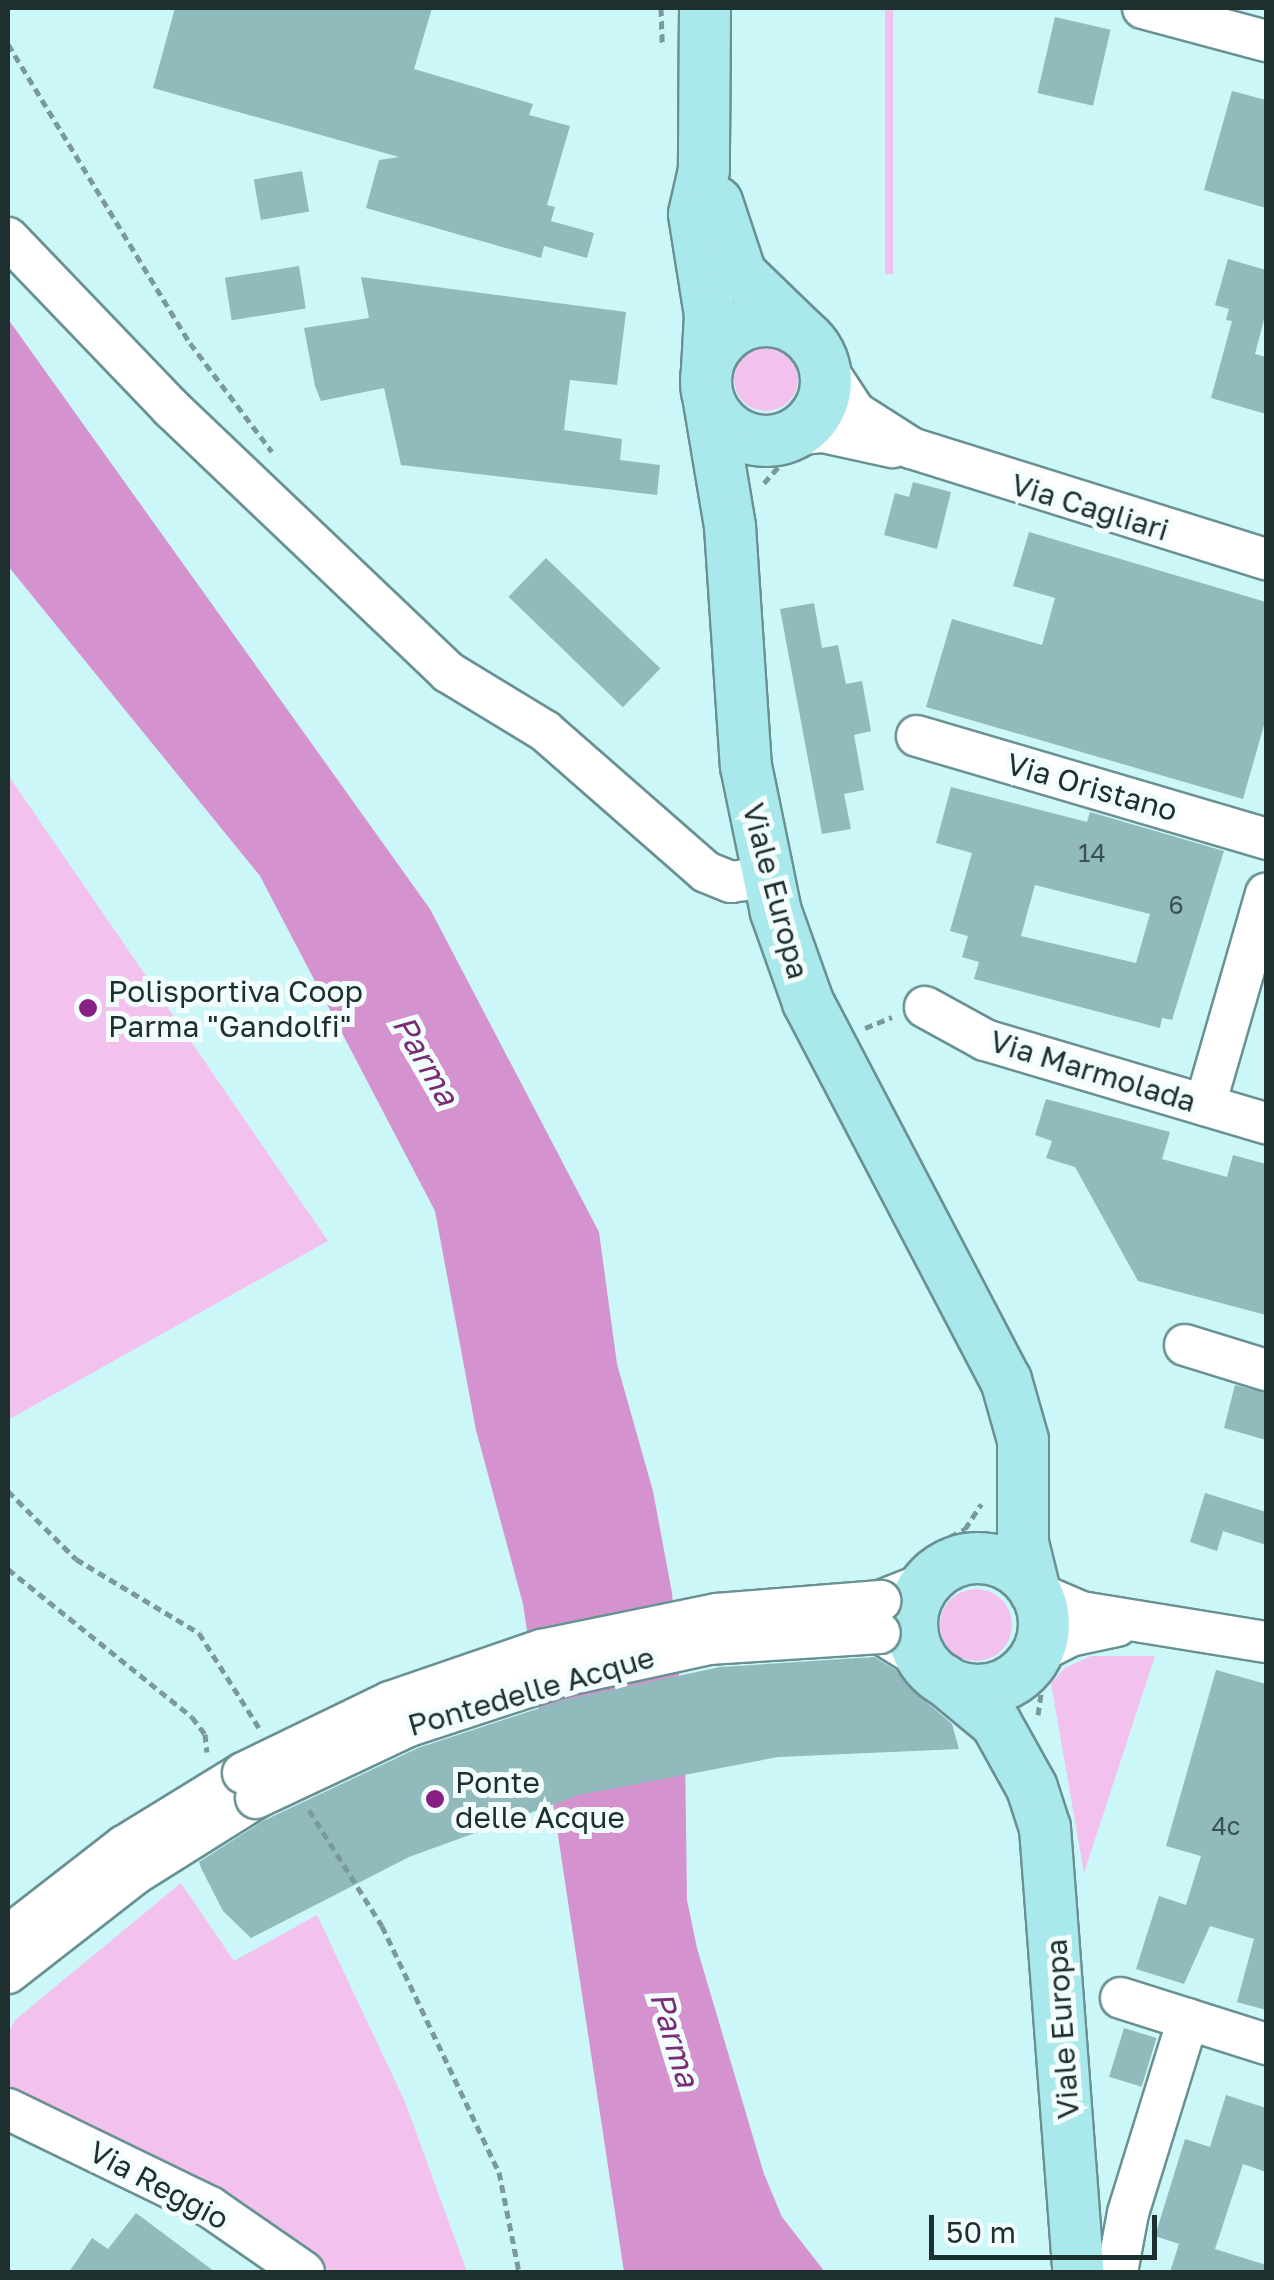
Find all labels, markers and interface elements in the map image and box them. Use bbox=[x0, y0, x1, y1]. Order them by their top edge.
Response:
street label: Via Cagliari bbox=[1007, 466, 1173, 548]
street label: Via Oristano bbox=[1003, 745, 1181, 829]
street label: Viale Europa bbox=[735, 799, 817, 983]
house number: 14 bbox=[1078, 838, 1106, 868]
house number: 6 bbox=[1168, 890, 1184, 920]
place label: Polisportiva Coop Parma "Gandolfi" bbox=[108, 973, 363, 1044]
marker: Polisportiva Coop Parma "Gandolfi" bbox=[77, 997, 99, 1019]
water label: Parma bbox=[385, 1008, 467, 1112]
street label: Via Marmolada bbox=[986, 1023, 1200, 1119]
street label: Pontedelle Acque bbox=[404, 1639, 658, 1743]
place label: Ponte delle Acque bbox=[455, 1764, 625, 1834]
marker: Ponte delle Acque bbox=[424, 1788, 446, 1810]
house number: 4c bbox=[1212, 1811, 1240, 1841]
street label: Viale Europa bbox=[1038, 1938, 1086, 2120]
water label: Parma bbox=[642, 1987, 708, 2091]
street label: Via Reggio bbox=[83, 2133, 235, 2237]
scale bar bbox=[934, 2195, 1162, 2257]
text: 50 m bbox=[946, 2214, 1016, 2250]

